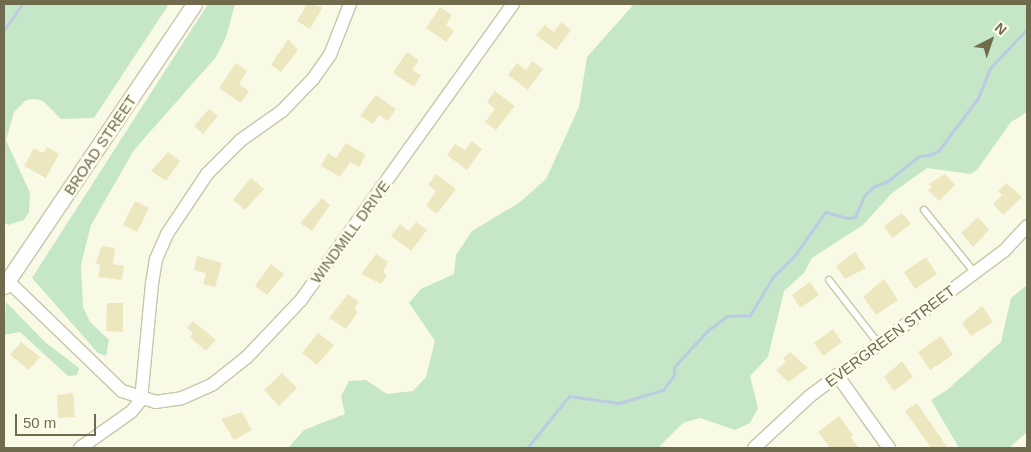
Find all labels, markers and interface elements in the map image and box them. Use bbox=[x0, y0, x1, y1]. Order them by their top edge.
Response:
north arrow bbox=[966, 15, 1016, 65]
text: N bbox=[992, 19, 1010, 38]
street label: BROAD STREET bbox=[60, 92, 140, 198]
street label: WINDMILL DRIVE bbox=[306, 177, 394, 287]
street label: EVERGREEN STREET bbox=[822, 281, 958, 391]
scale bar bbox=[18, 404, 99, 436]
text: 50 m bbox=[23, 414, 56, 431]

